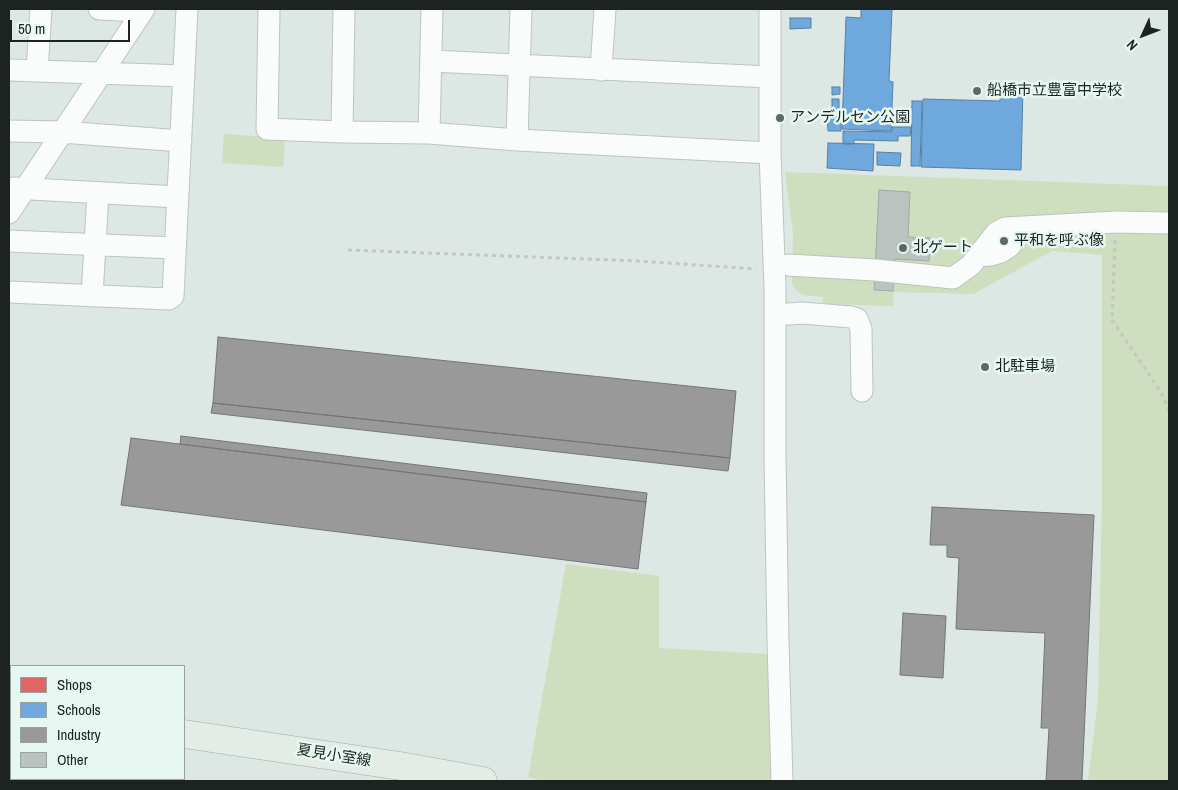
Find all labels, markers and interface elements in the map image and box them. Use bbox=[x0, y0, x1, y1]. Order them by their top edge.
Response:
scale bar bbox=[12, 10, 132, 42]
north arrow bbox=[1118, 10, 1168, 60]
text: 50 m bbox=[18, 18, 45, 39]
text: N bbox=[1123, 36, 1141, 54]
place label: 船橋市立豊富中学校 bbox=[987, 82, 1122, 100]
marker: 船橋市立豊富中学校 bbox=[971, 85, 983, 97]
place label: アンデルセン公園 bbox=[790, 109, 910, 127]
marker: アンデルセン公園 bbox=[774, 112, 786, 124]
place label: 平和を呼ぶ像 bbox=[1014, 232, 1104, 250]
marker: 平和を呼ぶ像 bbox=[998, 235, 1010, 247]
place label: 北ゲート bbox=[913, 239, 973, 257]
marker: 北ゲート bbox=[897, 242, 909, 254]
place label: 北駐車場 bbox=[995, 358, 1055, 376]
marker: 北駐車場 bbox=[979, 361, 991, 373]
legend bbox=[10, 665, 185, 780]
text: Shops bbox=[57, 674, 92, 695]
text: Schools bbox=[57, 699, 101, 720]
text: Industry bbox=[57, 724, 101, 745]
street label: 夏見小室線 bbox=[296, 741, 372, 771]
text: Other bbox=[57, 749, 88, 770]

